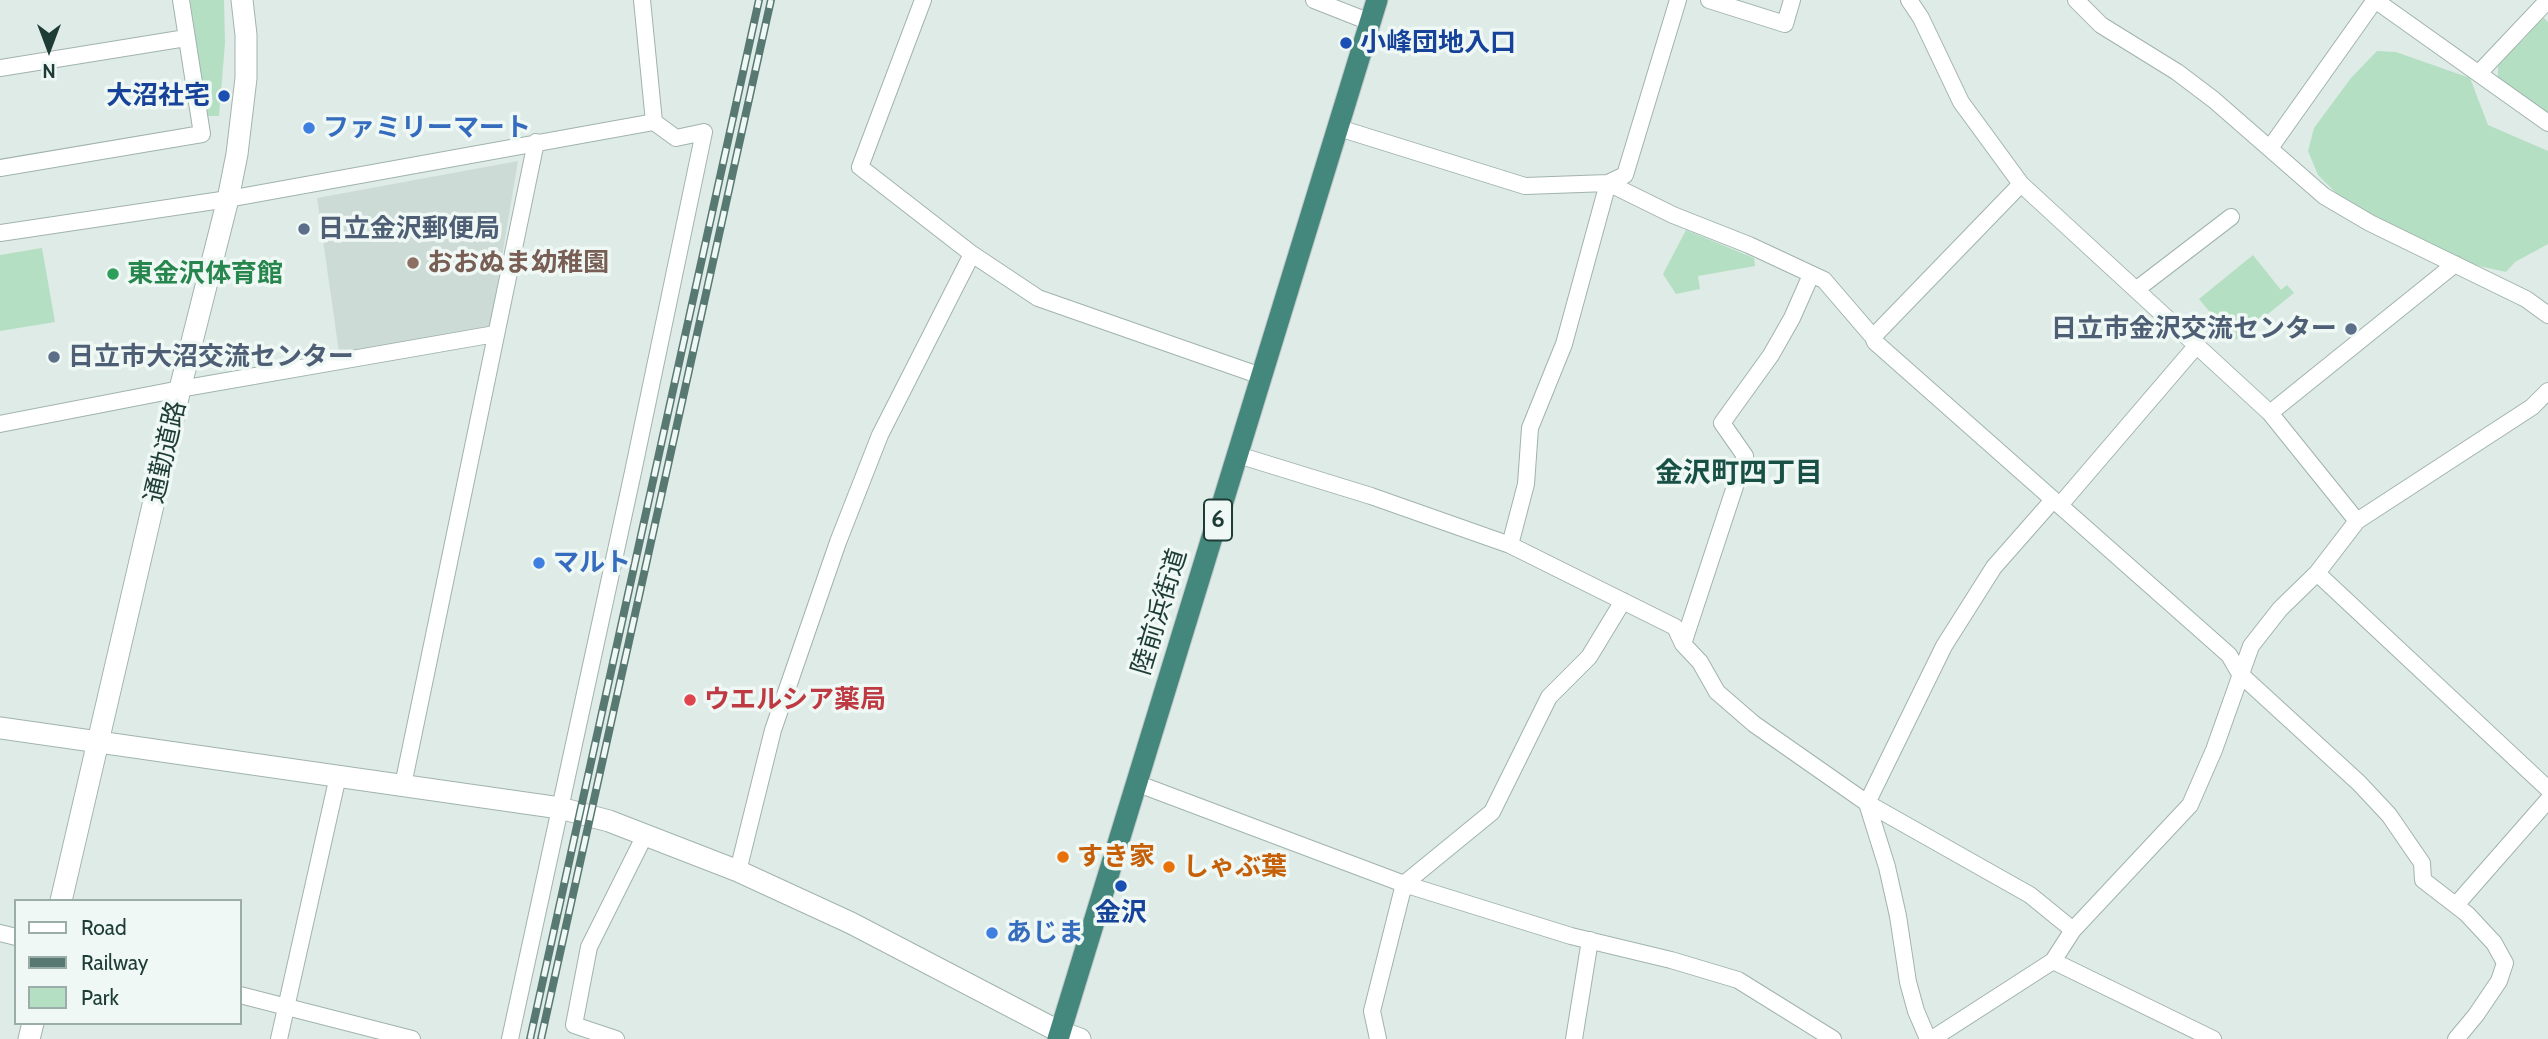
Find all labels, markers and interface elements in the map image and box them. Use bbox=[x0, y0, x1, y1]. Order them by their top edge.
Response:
north arrow bbox=[14, 14, 84, 84]
place label: 小峰団地入口 bbox=[1360, 27, 1516, 59]
marker: 小峰団地入口 bbox=[1338, 35, 1354, 51]
text: N bbox=[42, 59, 56, 82]
place label: 大沼社宅 bbox=[106, 80, 210, 112]
marker: 大沼社宅 bbox=[216, 88, 232, 104]
place label: ファミリーマート bbox=[323, 112, 531, 144]
marker: ファミリーマート bbox=[301, 120, 317, 136]
place label: 日立金沢郵便局 bbox=[318, 213, 500, 245]
marker: 日立金沢郵便局 bbox=[296, 221, 312, 237]
place label: おおぬま幼稚園 bbox=[427, 247, 609, 279]
marker: おおぬま幼稚園 bbox=[405, 255, 421, 271]
place label: 東金沢体育館 bbox=[127, 258, 283, 290]
marker: 東金沢体育館 bbox=[105, 266, 121, 282]
place label: 日立市金沢交流センター bbox=[2051, 313, 2337, 345]
marker: 日立市金沢交流センター bbox=[2343, 321, 2359, 337]
place label: 日立市大沼交流センター bbox=[68, 341, 354, 373]
marker: 日立市大沼交流センター bbox=[46, 349, 62, 365]
street label: 通勤道路 bbox=[139, 398, 193, 506]
district label: 金沢町四丁目 bbox=[1655, 457, 1823, 491]
road number: 6 bbox=[1204, 500, 1232, 540]
street label: 陸前浜街道 bbox=[1126, 545, 1194, 679]
place label: マルト bbox=[553, 547, 631, 579]
marker: マルト bbox=[531, 555, 547, 571]
place label: ウエルシア薬局 bbox=[704, 684, 886, 716]
marker: ウエルシア薬局 bbox=[682, 692, 698, 708]
place label: すき家 bbox=[1077, 841, 1155, 873]
marker: すき家 bbox=[1055, 849, 1071, 865]
place label: しゃぶ葉 bbox=[1183, 851, 1287, 883]
marker: しゃぶ葉 bbox=[1161, 859, 1177, 875]
marker: 金沢 bbox=[1113, 878, 1129, 894]
place label: 金沢 bbox=[1095, 897, 1147, 929]
legend bbox=[14, 899, 242, 1025]
text: Road bbox=[81, 915, 127, 940]
place label: あじま bbox=[1006, 917, 1084, 949]
marker: あじま bbox=[984, 925, 1000, 941]
text: Railway bbox=[81, 950, 148, 975]
text: Park bbox=[81, 985, 119, 1010]

